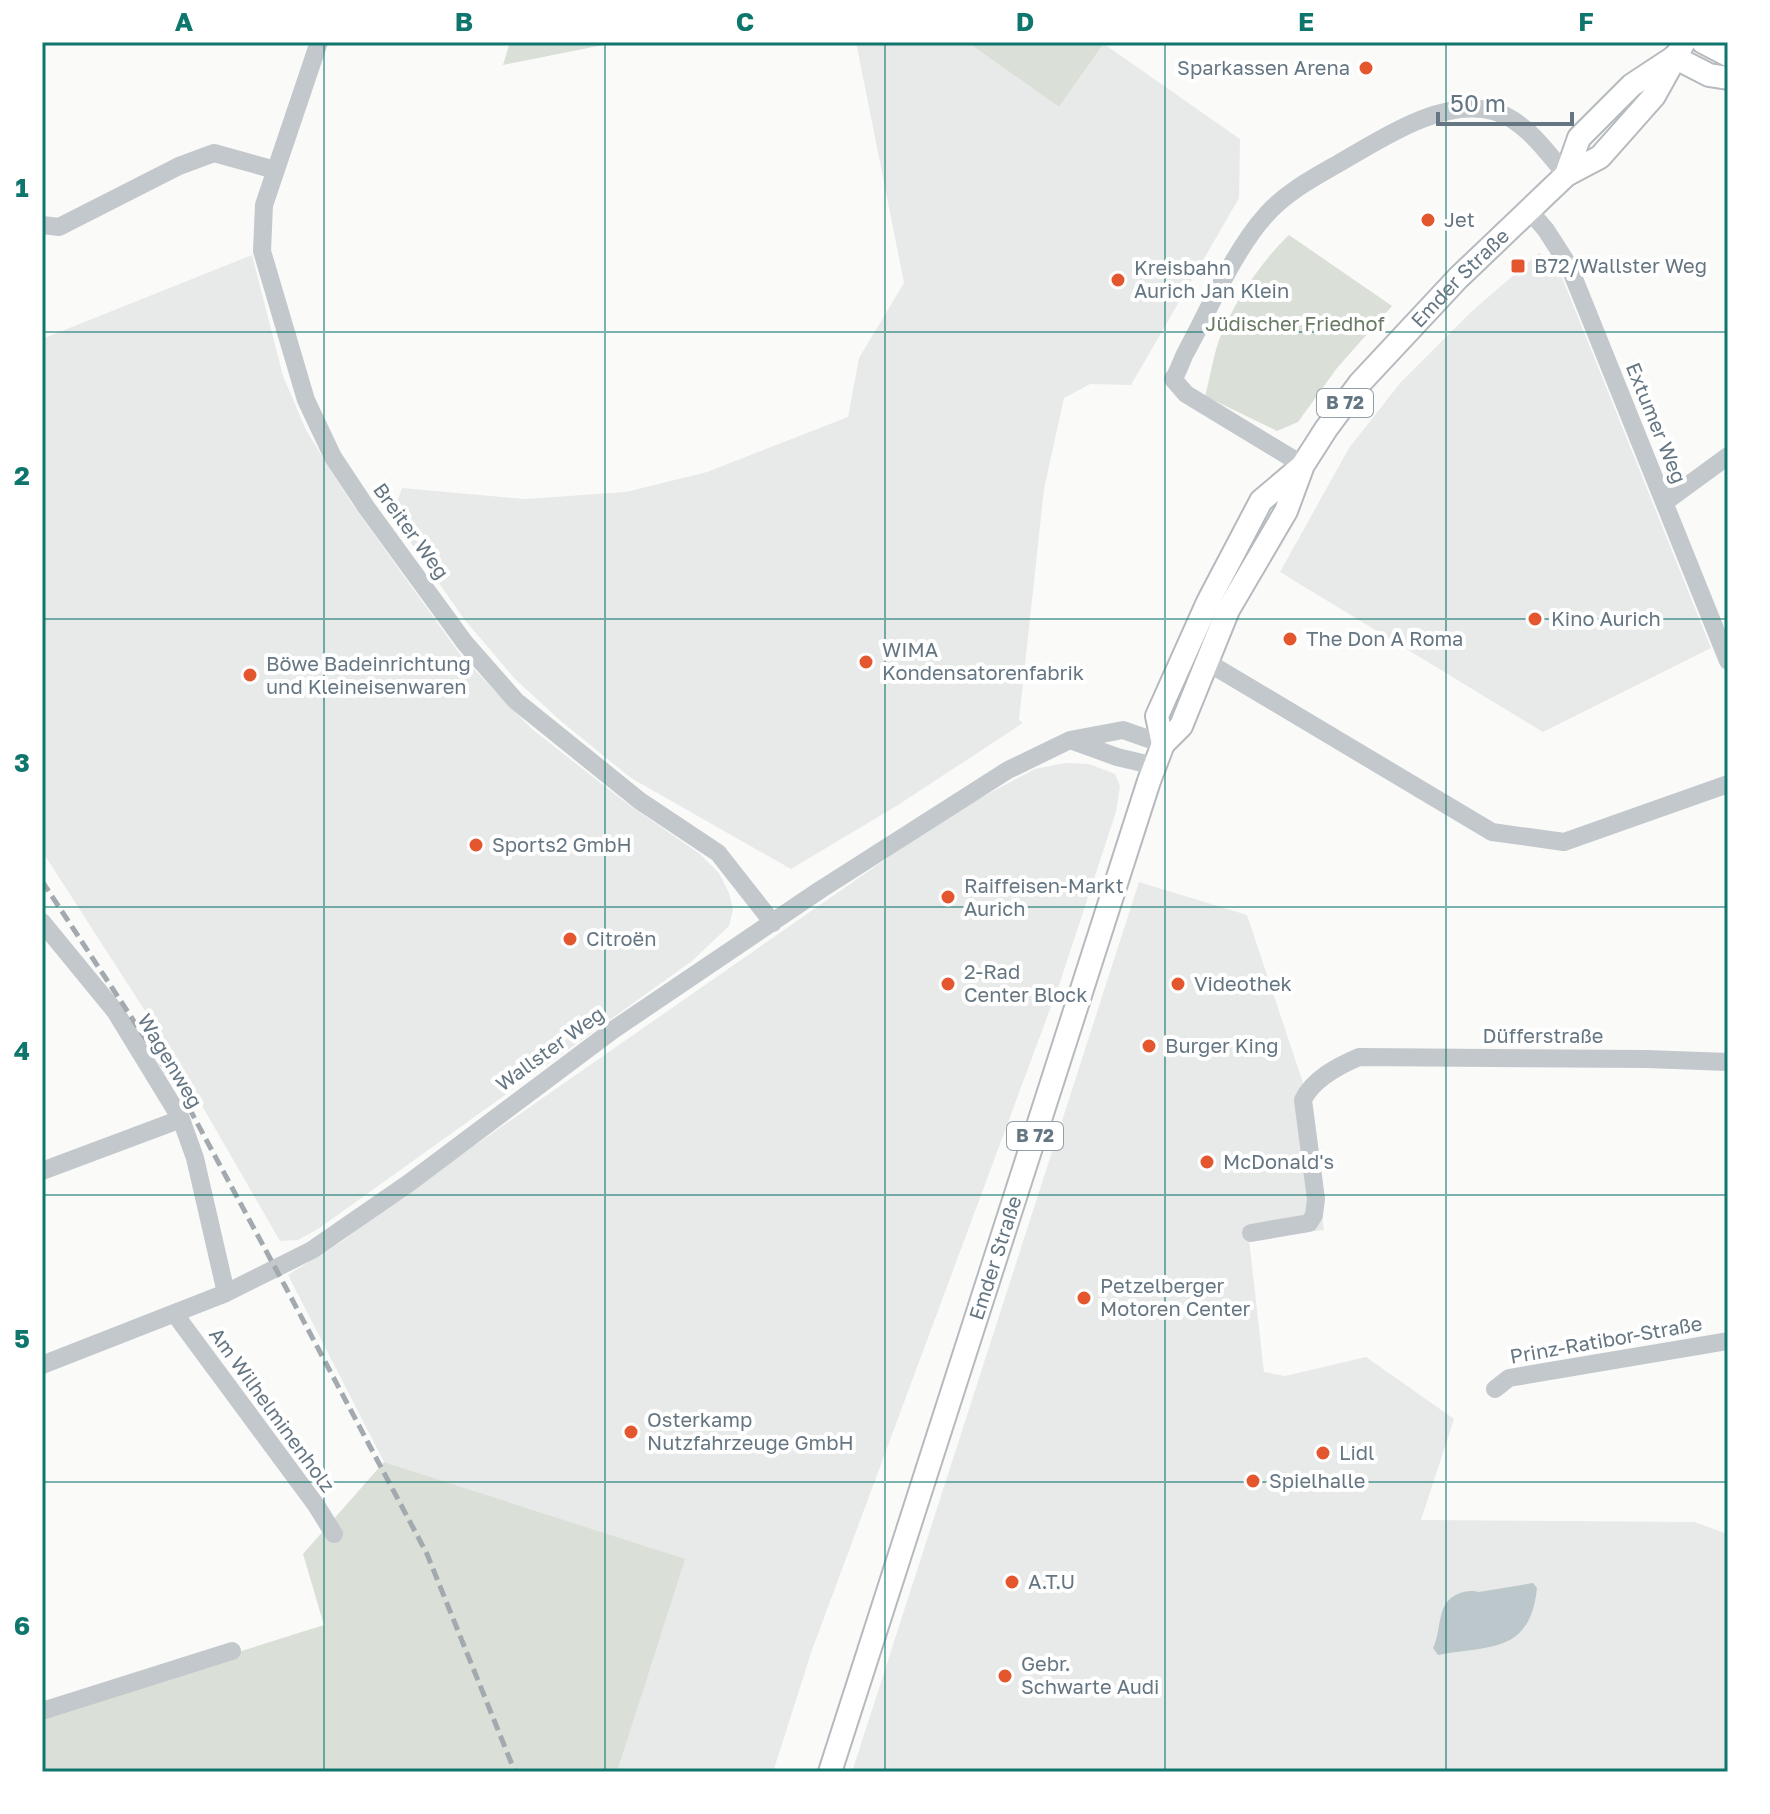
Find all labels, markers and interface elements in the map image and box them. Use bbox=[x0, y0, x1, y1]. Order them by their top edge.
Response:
text: A bbox=[175, 6, 194, 37]
text: B bbox=[455, 6, 473, 37]
text: C bbox=[736, 6, 754, 37]
text: D bbox=[1016, 6, 1034, 37]
text: E bbox=[1298, 6, 1314, 37]
text: F bbox=[1578, 6, 1594, 37]
place label: Sparkassen Arena bbox=[1177, 55, 1350, 79]
marker: Sparkassen Arena bbox=[1357, 59, 1375, 77]
scale bar bbox=[1438, 76, 1572, 126]
text: 50 m bbox=[1450, 88, 1506, 117]
text: 1 bbox=[15, 172, 29, 203]
place label: Jet bbox=[1444, 207, 1475, 231]
marker: Jet bbox=[1419, 211, 1437, 229]
street label: Emder Straße bbox=[1405, 223, 1513, 332]
place label: B72/Wallster Weg bbox=[1534, 253, 1707, 277]
place label: Kreisbahn Aurich Jan Klein bbox=[1134, 255, 1289, 302]
marker: B72/Wallster Weg bbox=[1509, 257, 1527, 275]
marker: Kreisbahn Aurich Jan Klein bbox=[1109, 271, 1127, 289]
park label: Jüdischer Friedhof bbox=[1205, 311, 1385, 335]
street label: Extumer Weg bbox=[1622, 359, 1692, 487]
road number: B 72 bbox=[1317, 389, 1373, 417]
text: 2 bbox=[14, 460, 30, 491]
street label: Breiter Weg bbox=[369, 478, 455, 583]
place label: Kino Aurich bbox=[1551, 606, 1661, 630]
marker: Kino Aurich bbox=[1526, 610, 1544, 628]
place label: The Don A Roma bbox=[1306, 626, 1463, 650]
marker: The Don A Roma bbox=[1281, 630, 1299, 648]
place label: WIMA Kondensatorenfabrik bbox=[882, 637, 1084, 684]
place label: Böwe Badeinrichtung und Kleineisenwaren bbox=[266, 651, 471, 698]
marker: WIMA Kondensatorenfabrik bbox=[857, 653, 875, 671]
marker: Böwe Badeinrichtung und Kleineisenwaren bbox=[241, 666, 259, 684]
text: 3 bbox=[14, 747, 30, 778]
place label: Sports2 GmbH bbox=[492, 832, 632, 856]
marker: Sports2 GmbH bbox=[467, 836, 485, 854]
place label: Raiffeisen-Markt Aurich bbox=[964, 873, 1124, 920]
marker: Raiffeisen-Markt Aurich bbox=[939, 888, 957, 906]
place label: Citroën bbox=[586, 926, 656, 950]
marker: Citroën bbox=[561, 930, 579, 948]
place label: 2-Rad Center Block bbox=[964, 959, 1088, 1006]
place label: Videothek bbox=[1194, 971, 1292, 995]
marker: 2-Rad Center Block bbox=[939, 975, 957, 993]
marker: Videothek bbox=[1169, 975, 1187, 993]
street label: Wallster Weg bbox=[491, 1001, 608, 1095]
street label: Wagenweg bbox=[133, 1009, 208, 1112]
street label: Düfferstraße bbox=[1483, 1023, 1603, 1047]
place label: Burger King bbox=[1165, 1033, 1279, 1057]
text: 4 bbox=[14, 1035, 30, 1066]
marker: Burger King bbox=[1140, 1037, 1158, 1055]
road number: B 72 bbox=[1007, 1122, 1063, 1150]
place label: McDonald's bbox=[1223, 1149, 1334, 1173]
marker: McDonald's bbox=[1198, 1153, 1216, 1171]
street label: Emder Straße bbox=[963, 1193, 1026, 1323]
place label: Petzelberger Motoren Center bbox=[1100, 1273, 1251, 1320]
marker: Petzelberger Motoren Center bbox=[1075, 1289, 1093, 1307]
street label: Prinz-Ratibor-Straße bbox=[1508, 1310, 1704, 1368]
street label: Am Wilhelminenholz bbox=[205, 1322, 341, 1496]
text: 5 bbox=[14, 1323, 30, 1354]
place label: Osterkamp Nutzfahrzeuge GmbH bbox=[647, 1407, 854, 1454]
marker: Osterkamp Nutzfahrzeuge GmbH bbox=[622, 1423, 640, 1441]
place label: Lidl bbox=[1339, 1440, 1374, 1464]
marker: Lidl bbox=[1314, 1444, 1332, 1462]
place label: Spielhalle bbox=[1269, 1468, 1365, 1492]
marker: Spielhalle bbox=[1244, 1472, 1262, 1490]
place label: A.T.U bbox=[1028, 1569, 1075, 1593]
marker: A.T.U bbox=[1003, 1573, 1021, 1591]
text: 6 bbox=[14, 1610, 30, 1641]
place label: Gebr. Schwarte Audi bbox=[1021, 1651, 1159, 1698]
marker: Gebr. Schwarte Audi bbox=[996, 1667, 1014, 1685]

